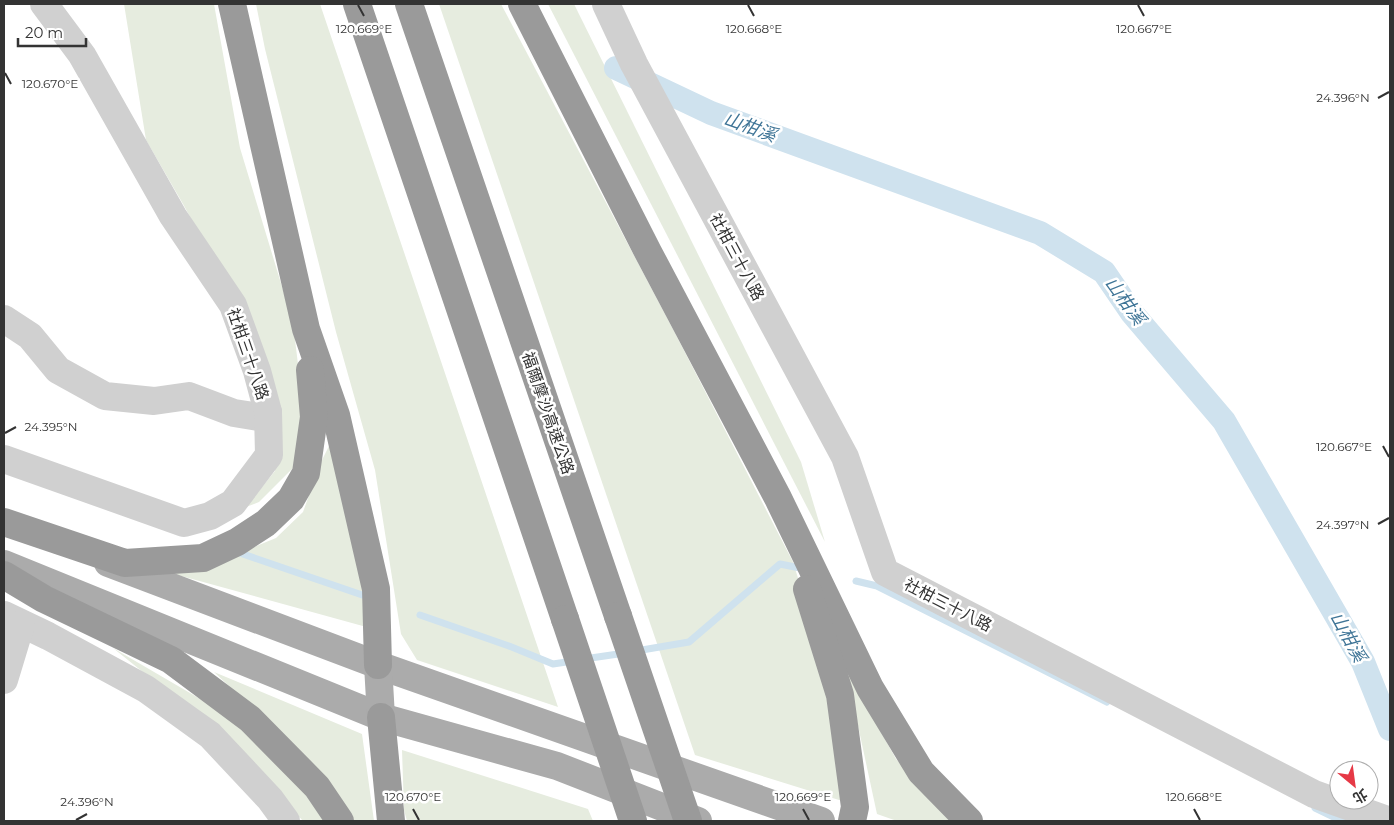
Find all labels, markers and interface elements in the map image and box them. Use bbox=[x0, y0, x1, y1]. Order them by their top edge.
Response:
scale bar bbox=[18, 15, 85, 47]
text: 120.669°E bbox=[336, 21, 392, 36]
text: 120.668°E bbox=[726, 21, 782, 36]
text: 120.667°E bbox=[1116, 21, 1172, 36]
text: 20 m bbox=[25, 23, 63, 42]
text: 120.670°E bbox=[22, 76, 78, 91]
text: 24.396°N bbox=[1316, 90, 1370, 105]
water label: 山柑溪 bbox=[721, 107, 782, 148]
street label: 社柑三十八路 bbox=[706, 210, 768, 304]
water label: 山柑溪 bbox=[1100, 273, 1152, 332]
street label: 社柑三十八路 bbox=[223, 306, 273, 402]
street label: 福爾摩沙高速公路 bbox=[518, 349, 578, 477]
text: 24.395°N bbox=[25, 419, 77, 434]
text: 120.667°E bbox=[1316, 439, 1372, 454]
text: 24.397°N bbox=[1316, 517, 1370, 532]
street label: 社柑三十八路 bbox=[901, 575, 995, 635]
water label: 山柑溪 bbox=[1325, 608, 1372, 669]
north arrow bbox=[1329, 760, 1379, 810]
text: 北 bbox=[1350, 785, 1371, 808]
text: 120.670°E bbox=[385, 789, 441, 804]
text: 120.669°E bbox=[775, 789, 831, 804]
text: 120.668°E bbox=[1166, 789, 1222, 804]
text: 24.396°N bbox=[60, 794, 114, 809]

